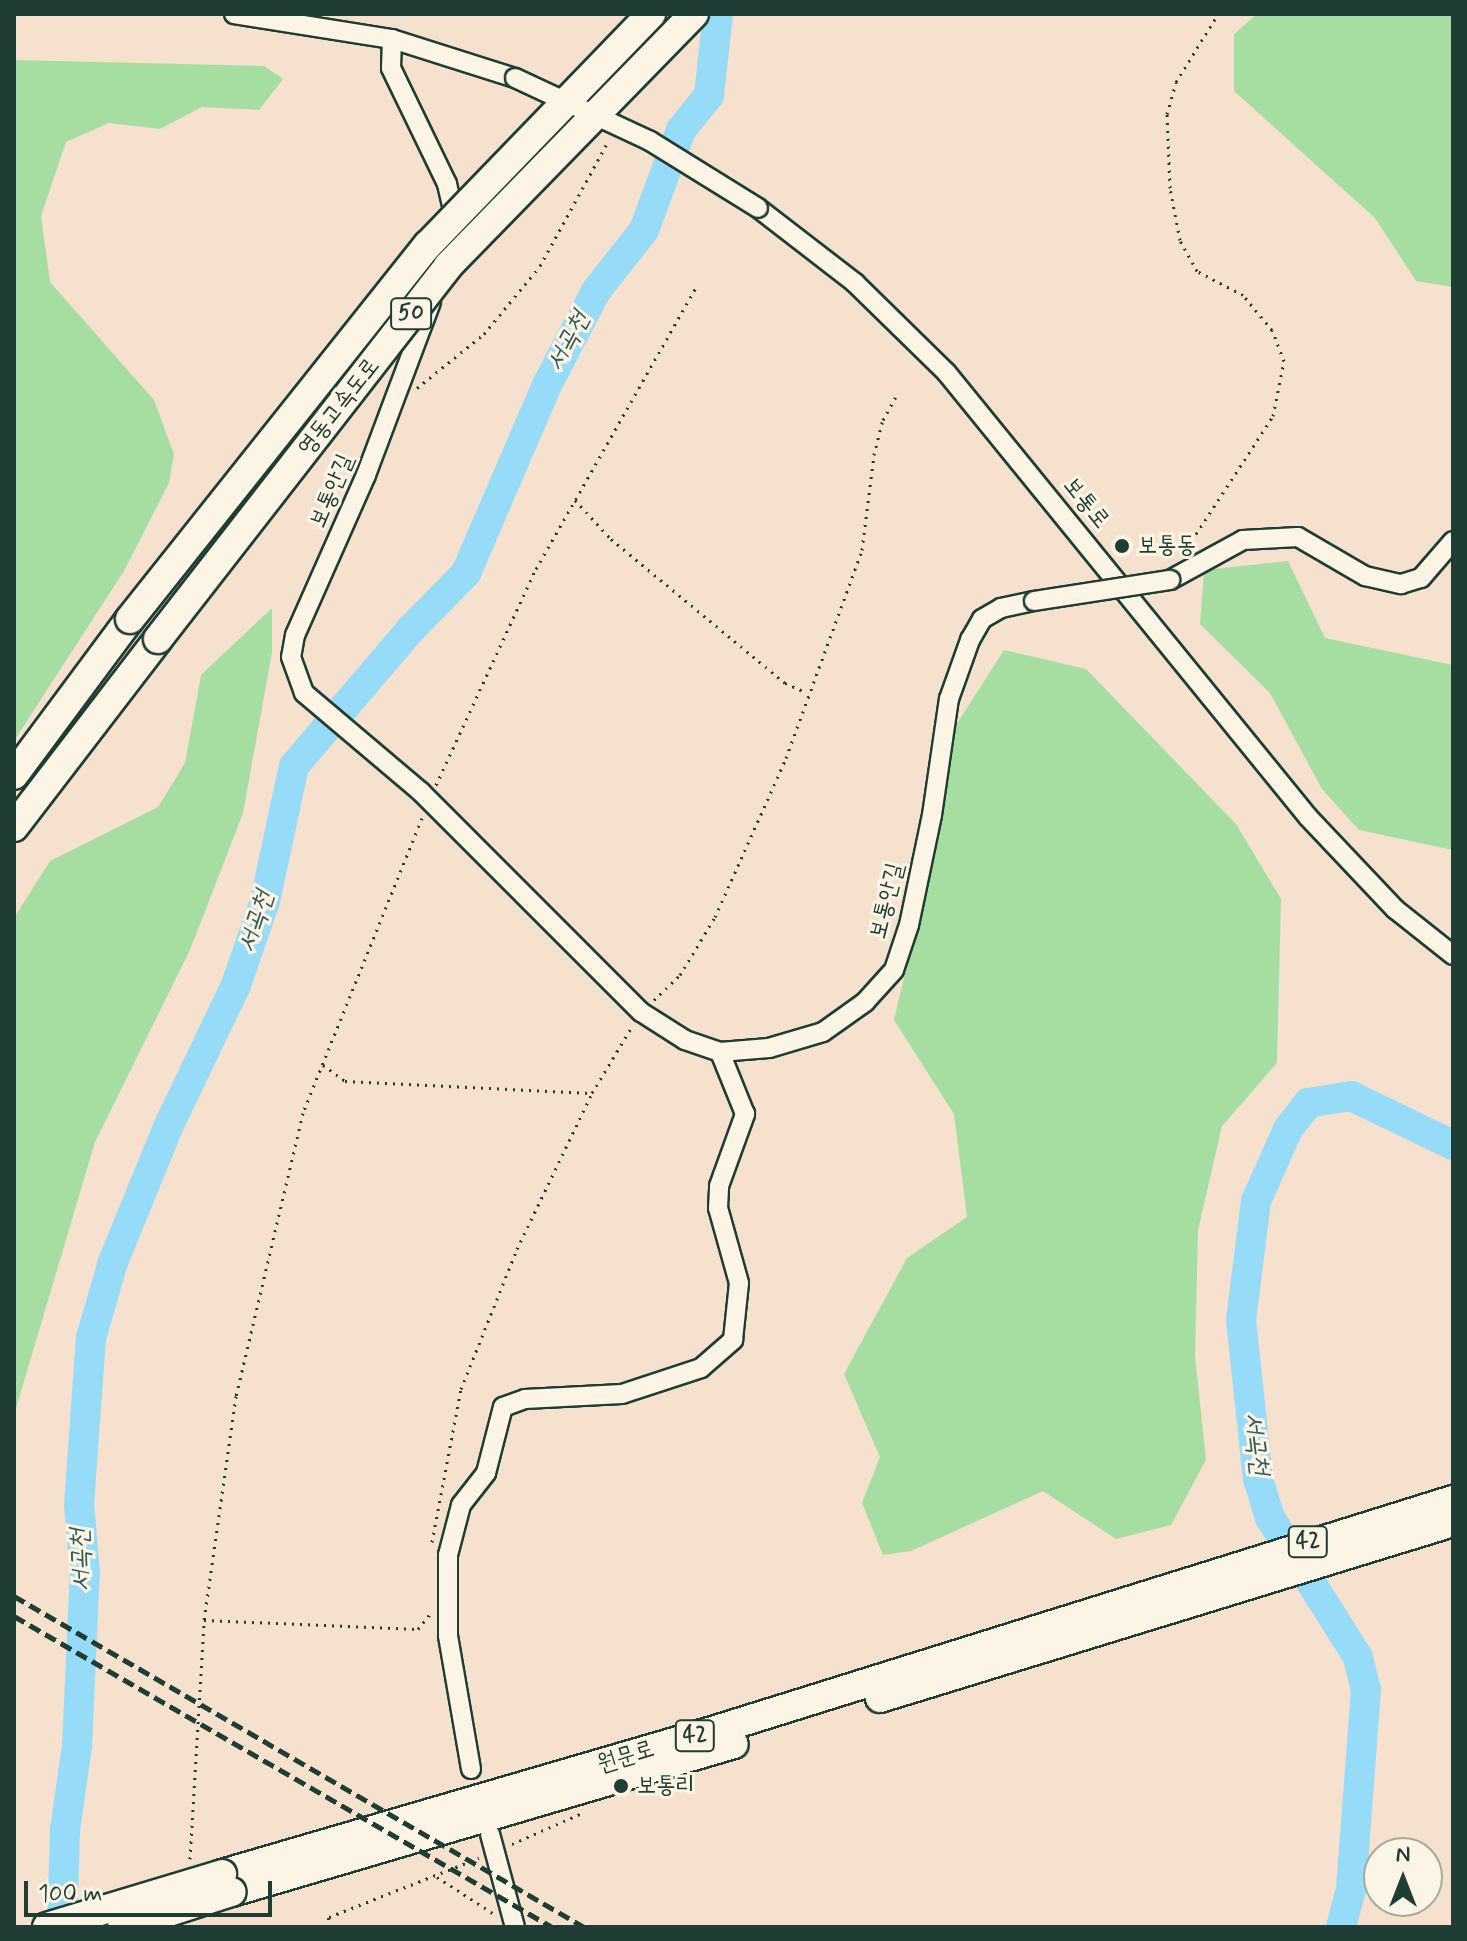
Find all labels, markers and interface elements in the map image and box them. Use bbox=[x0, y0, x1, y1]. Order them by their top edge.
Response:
road number: 50 bbox=[389, 296, 433, 332]
water label: 서곡천 bbox=[540, 307, 598, 377]
street label: 영동고속도로 bbox=[292, 352, 386, 462]
street label: 보통안길 bbox=[304, 450, 360, 532]
street label: 보통로 bbox=[1057, 471, 1115, 535]
place label: 보통동 bbox=[1138, 532, 1196, 560]
marker: 보통동 bbox=[1113, 537, 1131, 555]
street label: 보통안길 bbox=[864, 860, 910, 942]
water label: 서곡천 bbox=[232, 887, 282, 957]
water label: 서곡천 bbox=[1236, 1411, 1274, 1477]
road number: 42 bbox=[1286, 1524, 1330, 1560]
water label: 서곡천 bbox=[65, 1528, 99, 1592]
road number: 42 bbox=[673, 1718, 717, 1754]
street label: 원문로 bbox=[594, 1735, 658, 1779]
place label: 보통리 bbox=[637, 1772, 695, 1800]
marker: 보통리 bbox=[612, 1777, 630, 1795]
north arrow bbox=[1363, 1837, 1443, 1917]
text: N bbox=[1396, 1841, 1410, 1869]
scale bar bbox=[28, 1865, 276, 1915]
text: 100 m bbox=[38, 1879, 102, 1910]

